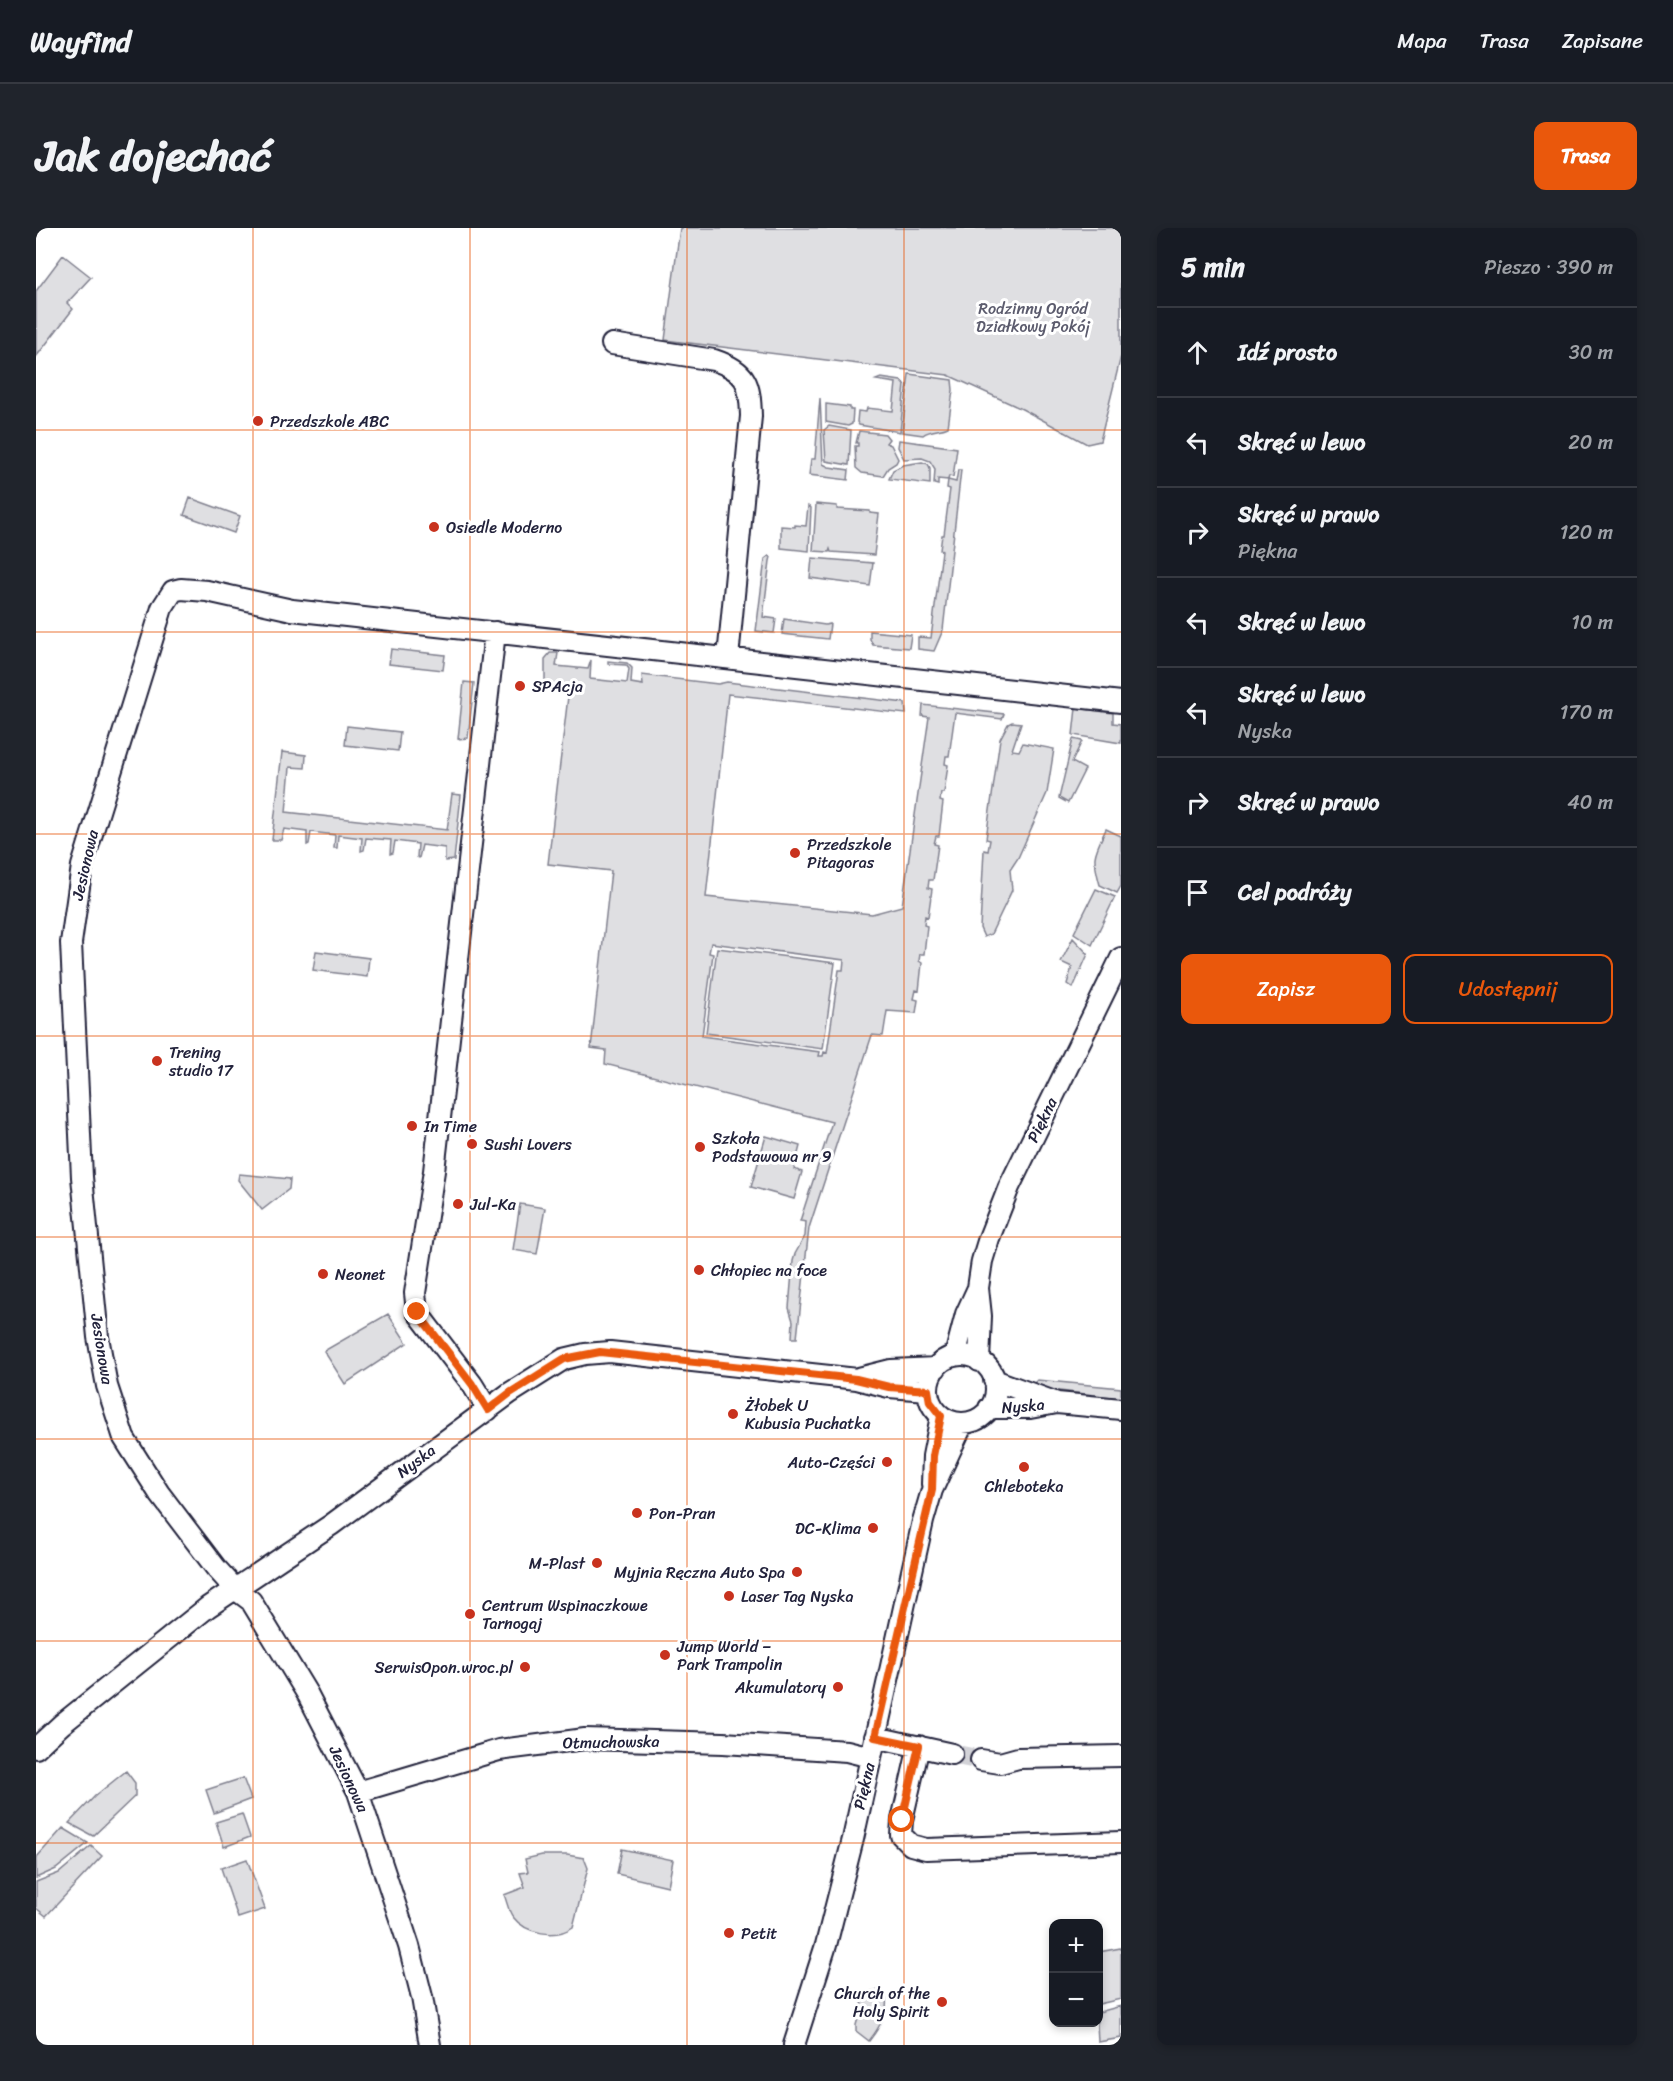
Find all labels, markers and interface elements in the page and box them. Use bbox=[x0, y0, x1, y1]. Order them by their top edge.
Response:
text: Wayfind bbox=[30, 17, 131, 66]
text: Mapa bbox=[1397, 22, 1447, 60]
text: Trasa bbox=[1480, 22, 1529, 60]
text: Zapisane bbox=[1562, 22, 1643, 60]
text: Jak dojechać bbox=[36, 119, 271, 193]
button: Trasa bbox=[1534, 122, 1637, 190]
text: 5 min bbox=[1181, 244, 1245, 290]
text: Pieszo · 390 m bbox=[1484, 250, 1613, 285]
park label: Rodzinny Ogród Działkowy Pokój bbox=[976, 294, 1091, 341]
text: Idź prosto bbox=[1238, 333, 1337, 372]
text: 30 m bbox=[1569, 335, 1613, 370]
icon: ahead bbox=[1181, 336, 1214, 369]
place label: Przedszkole ABC bbox=[270, 407, 389, 436]
marker: Przedszkole ABC bbox=[251, 414, 265, 428]
text: Skręć w lewo bbox=[1238, 423, 1365, 462]
text: 20 m bbox=[1568, 425, 1613, 460]
icon: left bbox=[1181, 426, 1214, 459]
text: Skręć w prawo bbox=[1238, 495, 1380, 534]
place label: Osiedle Moderno bbox=[446, 513, 562, 542]
text: 120 m bbox=[1560, 515, 1613, 550]
icon: right bbox=[1181, 516, 1214, 549]
marker: Osiedle Moderno bbox=[427, 520, 441, 534]
text: Piękna bbox=[1238, 534, 1297, 569]
text: Skręć w lewo bbox=[1238, 603, 1365, 642]
text: 10 m bbox=[1571, 605, 1613, 640]
icon: left bbox=[1181, 606, 1214, 639]
place label: SPAcja bbox=[532, 672, 583, 701]
text: Skręć w lewo bbox=[1238, 675, 1365, 714]
marker: SPAcja bbox=[513, 679, 527, 693]
text: 170 m bbox=[1560, 695, 1613, 730]
icon: left bbox=[1181, 696, 1214, 729]
text: Nyska bbox=[1238, 714, 1292, 749]
text: Skręć w prawo bbox=[1238, 783, 1380, 822]
text: 40 m bbox=[1567, 785, 1613, 820]
icon: right bbox=[1181, 786, 1214, 819]
street label: Jesionowa bbox=[63, 826, 107, 904]
place label: Przedszkole Pitagoras bbox=[807, 830, 892, 877]
marker: Przedszkole Pitagoras bbox=[788, 846, 802, 860]
text: Cel podróży bbox=[1238, 873, 1351, 912]
icon: arrive bbox=[1181, 876, 1214, 909]
button: Zapisz bbox=[1181, 954, 1391, 1024]
button: Udostępnij bbox=[1403, 954, 1613, 1024]
place label: Trening studio 17 bbox=[168, 1038, 234, 1085]
marker: Trening studio 17 bbox=[150, 1054, 164, 1068]
street label: Piękna bbox=[1019, 1091, 1066, 1148]
place label: In Time bbox=[423, 1112, 477, 1141]
marker: In Time bbox=[405, 1119, 419, 1133]
place label: Szkoła Podstawowa nr 9 bbox=[712, 1124, 832, 1171]
place label: Sushi Lovers bbox=[484, 1130, 572, 1159]
marker: Sushi Lovers bbox=[465, 1137, 479, 1151]
marker: Szkoła Podstawowa nr 9 bbox=[693, 1140, 707, 1154]
place label: Jul-Ka bbox=[469, 1190, 517, 1219]
marker: Jul-Ka bbox=[451, 1197, 465, 1211]
place label: Chłopiec na foce bbox=[711, 1256, 827, 1285]
place label: Neonet bbox=[335, 1260, 386, 1289]
marker: Chłopiec na foce bbox=[692, 1263, 706, 1277]
marker: Neonet bbox=[316, 1267, 330, 1281]
route end bbox=[403, 1298, 429, 1324]
street label: Jesionowa bbox=[82, 1311, 122, 1387]
street label: Nyska bbox=[1000, 1390, 1046, 1422]
place label: Żłobek U Kubusia Puchatka bbox=[745, 1391, 871, 1438]
marker: Żłobek U Kubusia Puchatka bbox=[726, 1407, 740, 1421]
street label: Nyska bbox=[390, 1436, 442, 1486]
place label: Auto-Części bbox=[787, 1448, 876, 1477]
marker: Auto-Części bbox=[880, 1455, 894, 1469]
marker: Chleboteka bbox=[1017, 1460, 1031, 1474]
place label: Chleboteka bbox=[984, 1472, 1064, 1501]
place label: Pon-Pran bbox=[649, 1499, 716, 1528]
marker: Pon-Pran bbox=[630, 1506, 644, 1520]
place label: DC-Klima bbox=[795, 1514, 862, 1543]
marker: DC-Klima bbox=[866, 1521, 880, 1535]
place label: M-Plast bbox=[529, 1549, 586, 1578]
marker: M-Plast bbox=[590, 1556, 604, 1570]
place label: Myjnia Ręczna Auto Spa bbox=[614, 1558, 785, 1587]
marker: Myjnia Ręczna Auto Spa bbox=[790, 1565, 804, 1579]
place label: Laser Tag Nyska bbox=[741, 1582, 854, 1611]
marker: Laser Tag Nyska bbox=[722, 1589, 736, 1603]
place label: Centrum Wspinaczkowe Tarnogaj bbox=[482, 1591, 648, 1638]
marker: Centrum Wspinaczkowe Tarnogaj bbox=[463, 1607, 477, 1621]
place label: Jump World – Park Trampolin bbox=[676, 1632, 783, 1679]
marker: Jump World – Park Trampolin bbox=[658, 1648, 672, 1662]
place label: SerwisOpon.wroc.pl bbox=[374, 1653, 513, 1682]
marker: SerwisOpon.wroc.pl bbox=[518, 1660, 532, 1674]
place label: Akumulatory bbox=[734, 1673, 827, 1702]
marker: Akumulatory bbox=[831, 1680, 845, 1694]
street label: Otmuchowska bbox=[562, 1727, 660, 1757]
street label: Jesionowa bbox=[320, 1740, 378, 1818]
street label: Piękna bbox=[845, 1759, 884, 1812]
route start bbox=[888, 1806, 914, 1832]
place label: Petit bbox=[741, 1919, 777, 1948]
map controls bbox=[1049, 1919, 1103, 2027]
button: + bbox=[1049, 1919, 1103, 1973]
marker: Petit bbox=[722, 1926, 736, 1940]
button: − bbox=[1049, 1973, 1103, 2027]
place label: Church of the Holy Spirit bbox=[834, 1979, 930, 2026]
marker: Church of the Holy Spirit bbox=[935, 1995, 949, 2009]

